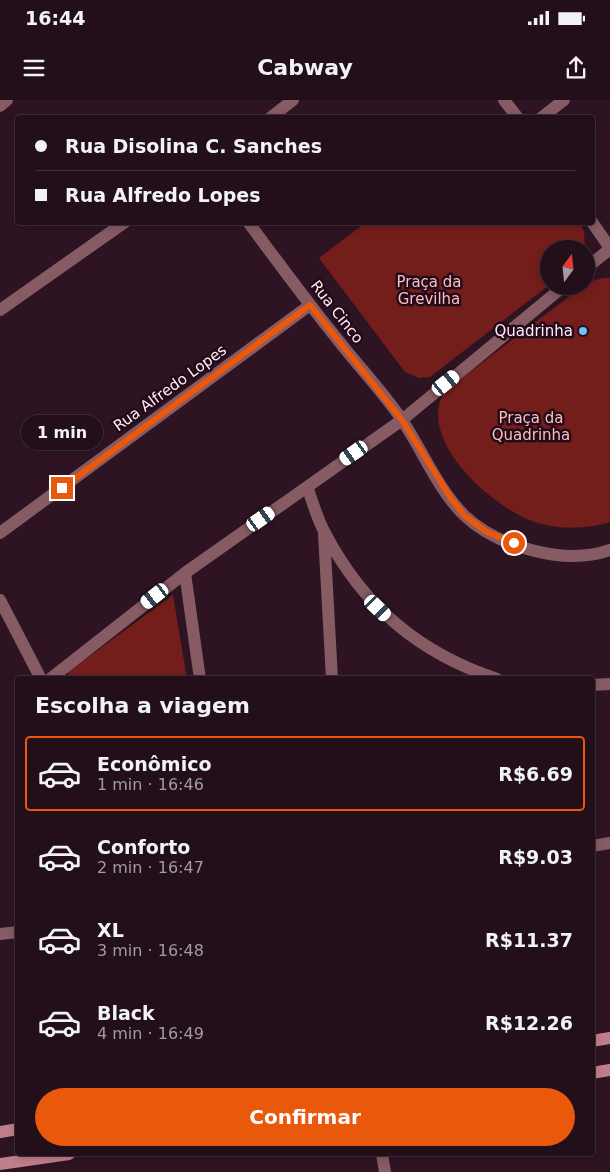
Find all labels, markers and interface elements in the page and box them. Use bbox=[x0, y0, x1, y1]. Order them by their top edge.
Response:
text: 16:44 bbox=[25, 7, 85, 29]
icon: menu bbox=[20, 54, 48, 82]
icon: share bbox=[562, 54, 590, 82]
text: Cabway bbox=[257, 55, 353, 80]
text: Rua Disolina C. Sanches bbox=[65, 135, 322, 157]
text: Rua Alfredo Lopes bbox=[65, 184, 261, 206]
north arrow bbox=[540, 240, 595, 295]
map controls bbox=[540, 240, 595, 295]
park label: Praça da Grevilha bbox=[396, 273, 462, 308]
street label: Rua Cinco bbox=[307, 277, 367, 347]
place label: Quadrinha bbox=[494, 322, 573, 340]
marker: Quadrinha bbox=[577, 325, 589, 337]
street label: Rua Alfredo Lopes bbox=[110, 341, 230, 435]
car bbox=[429, 368, 462, 398]
park label: Praça da Quadrinha bbox=[492, 409, 570, 444]
callout: 1 min bbox=[21, 416, 103, 450]
text: 1 min bbox=[37, 423, 87, 442]
car bbox=[337, 438, 370, 468]
route end bbox=[51, 477, 73, 499]
car bbox=[244, 504, 277, 534]
route start bbox=[503, 532, 525, 554]
car bbox=[138, 581, 171, 611]
car bbox=[361, 592, 394, 624]
text: Escolha a viagem bbox=[35, 693, 250, 718]
icon: car bbox=[37, 751, 82, 796]
text: Econômico bbox=[97, 753, 212, 775]
text: R$6.69 bbox=[498, 763, 573, 785]
text: 1 min · 16:46 bbox=[97, 775, 204, 794]
icon: car bbox=[37, 834, 82, 879]
text: Conforto bbox=[97, 836, 190, 858]
text: R$9.03 bbox=[498, 846, 573, 868]
text: 2 min · 16:47 bbox=[97, 858, 204, 877]
icon: car bbox=[37, 917, 82, 962]
text: XL bbox=[97, 919, 124, 941]
text: R$11.37 bbox=[485, 929, 573, 951]
text: 3 min · 16:48 bbox=[97, 941, 204, 960]
icon: car bbox=[37, 1000, 82, 1045]
text: Black bbox=[97, 1002, 155, 1024]
text: R$12.26 bbox=[485, 1012, 573, 1034]
text: 4 min · 16:49 bbox=[97, 1024, 204, 1043]
button: Confirmar bbox=[35, 1088, 575, 1146]

